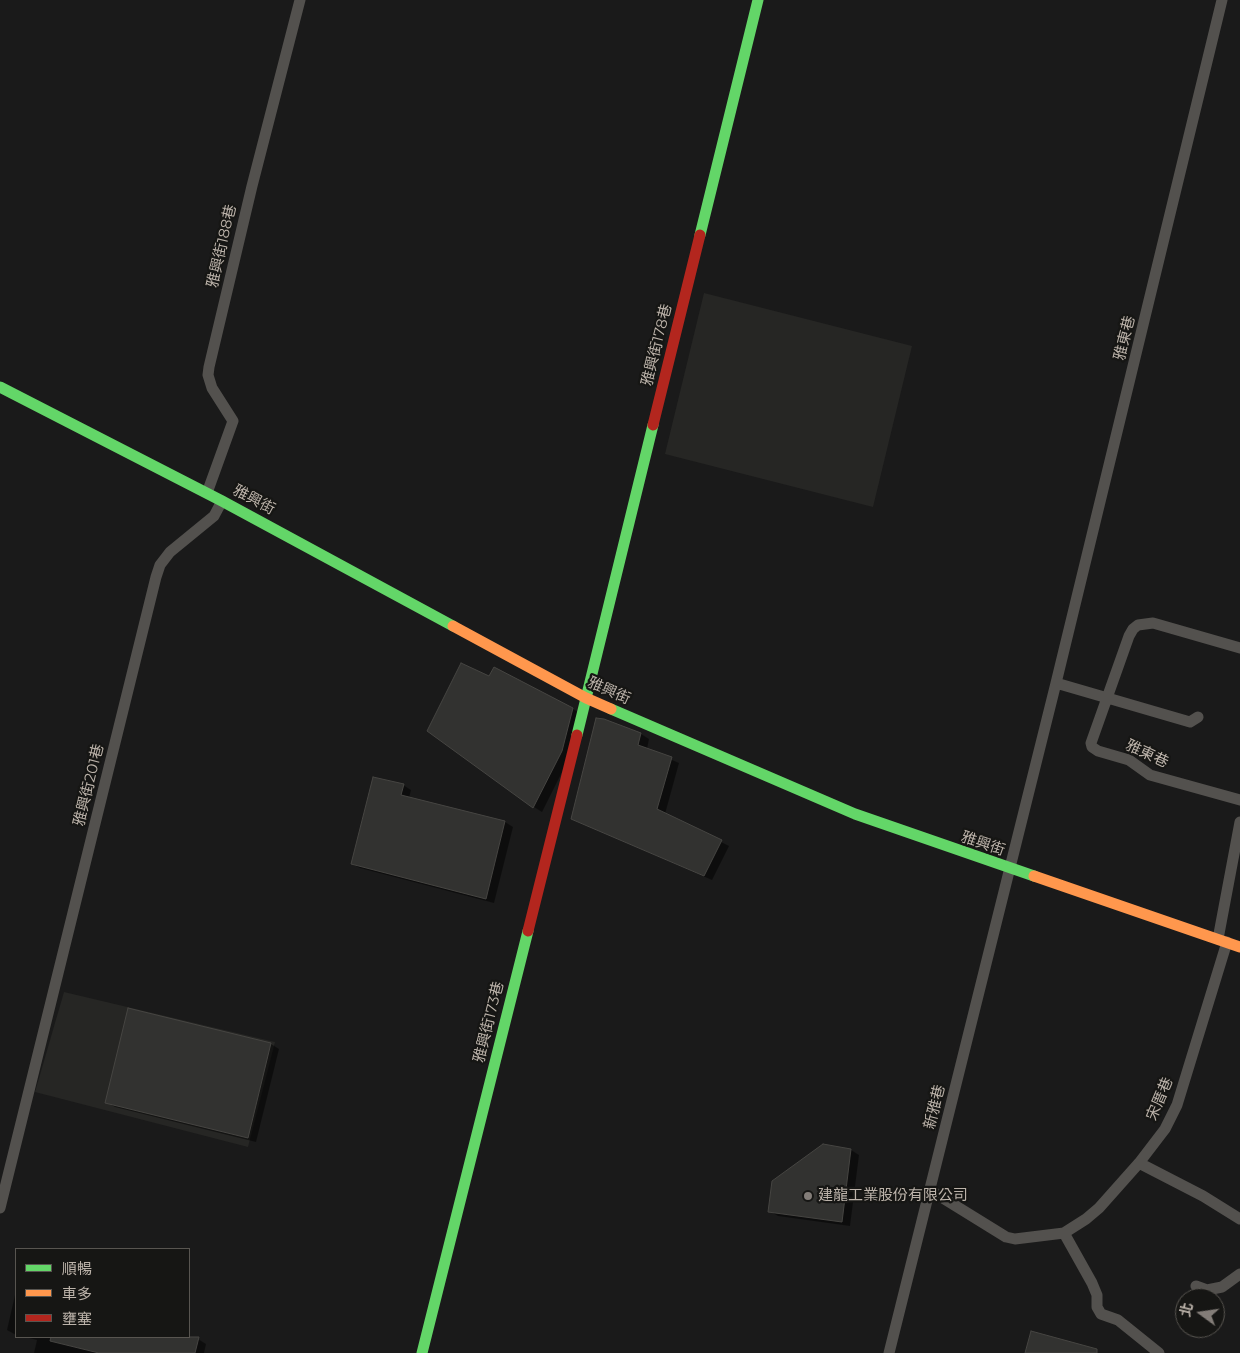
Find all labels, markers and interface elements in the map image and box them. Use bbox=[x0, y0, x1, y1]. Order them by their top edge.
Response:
street label: 雅興街188巷 bbox=[204, 203, 240, 289]
street label: 雅興街178巷 bbox=[638, 302, 676, 388]
street label: 雅東巷 bbox=[1111, 314, 1139, 362]
street label: 雅興街 bbox=[230, 481, 278, 519]
street label: 雅興街 bbox=[585, 674, 633, 708]
street label: 雅東巷 bbox=[1123, 736, 1171, 772]
street label: 雅興街201巷 bbox=[70, 742, 108, 828]
street label: 雅興街 bbox=[959, 828, 1007, 860]
street label: 雅興街173巷 bbox=[470, 980, 508, 1064]
street label: 宋厝巷 bbox=[1143, 1075, 1177, 1123]
street label: 新雅巷 bbox=[921, 1083, 949, 1131]
place label: 建龍工業股份有限公司 bbox=[818, 1187, 968, 1205]
marker: 建龍工業股份有限公司 bbox=[802, 1190, 814, 1202]
legend bbox=[15, 1248, 190, 1338]
text: 順暢 bbox=[62, 1259, 92, 1278]
text: 車多 bbox=[62, 1284, 92, 1303]
north arrow bbox=[1175, 1288, 1225, 1338]
text: 北 bbox=[1176, 1301, 1197, 1319]
text: 壅塞 bbox=[62, 1309, 92, 1328]

